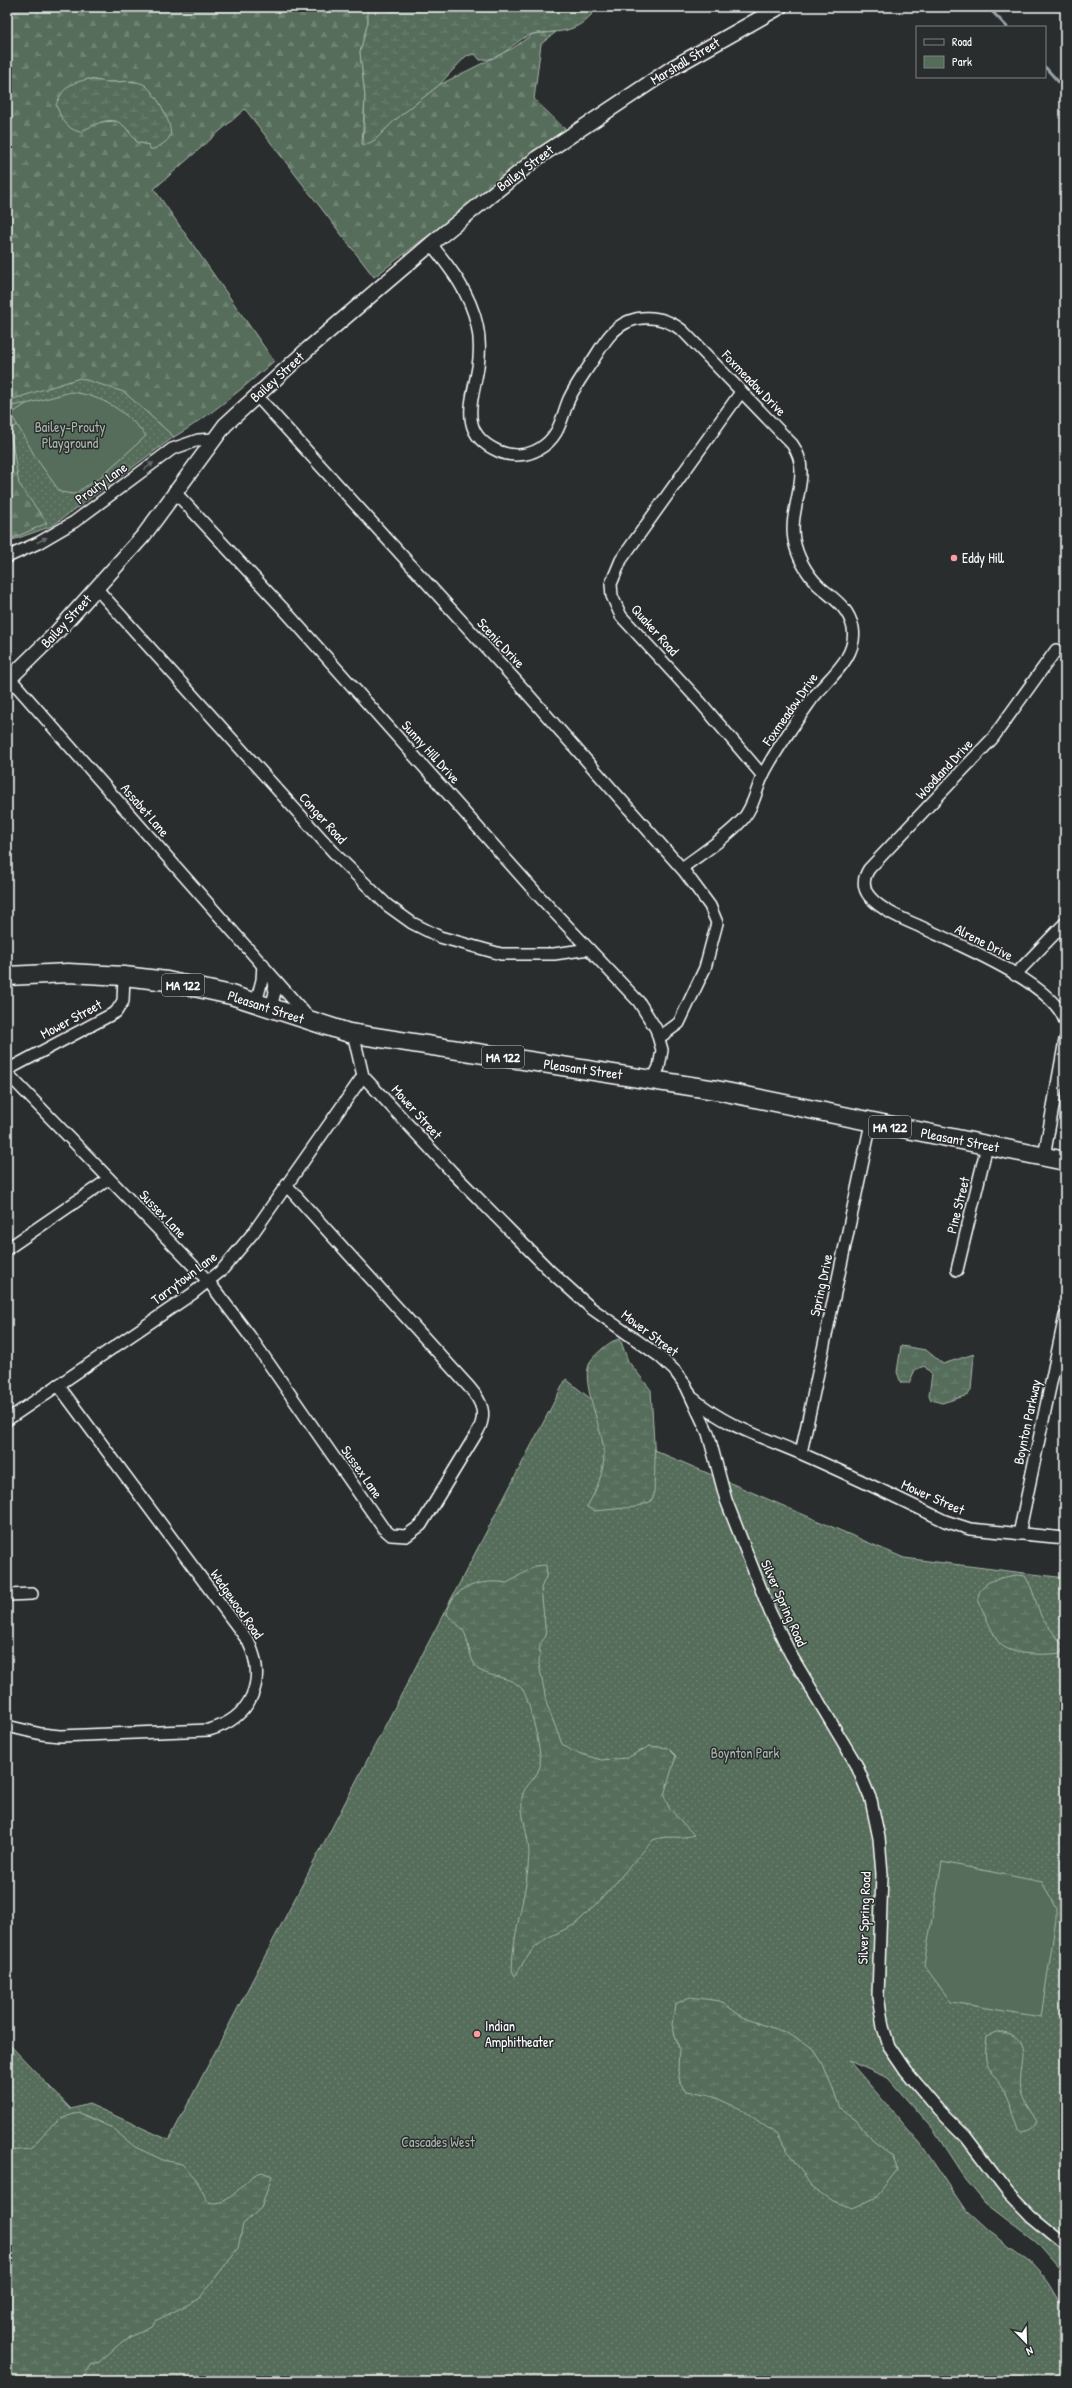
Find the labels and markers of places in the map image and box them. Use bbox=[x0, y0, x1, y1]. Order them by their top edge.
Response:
place label: Eddy Hill bbox=[962, 548, 1005, 568]
marker: Eddy Hill bbox=[949, 553, 959, 563]
place label: Indian Amphitheater bbox=[485, 2016, 555, 2052]
marker: Indian Amphitheater bbox=[472, 2029, 482, 2039]

